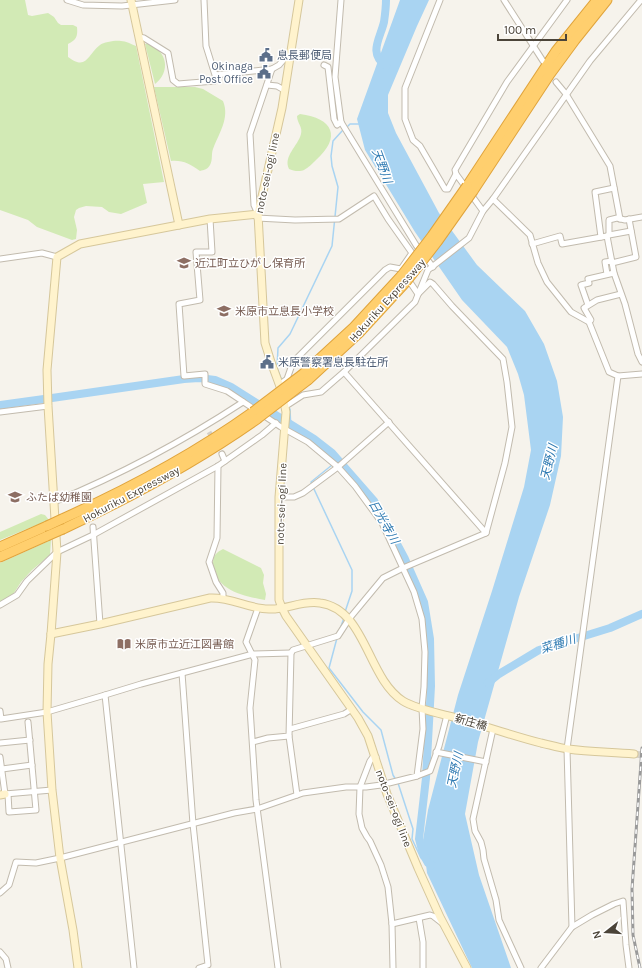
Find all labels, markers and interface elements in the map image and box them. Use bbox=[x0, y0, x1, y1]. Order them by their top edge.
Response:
scale bar bbox=[498, 16, 566, 42]
text: 100 m bbox=[504, 23, 536, 37]
public building icon: 息長郵便局 bbox=[258, 47, 274, 63]
place label: 息長郵便局 bbox=[277, 49, 332, 62]
place label: Okinaga Post Office bbox=[199, 60, 253, 86]
public building icon: Okinaga Post Office bbox=[256, 64, 272, 80]
street label: noto-sei-ogi line bbox=[253, 131, 282, 215]
water label: 天野川 bbox=[369, 147, 395, 187]
school or university icon: 近江町立ひがし保育所 bbox=[176, 255, 192, 271]
street label: Hokuriku Expressway bbox=[347, 256, 428, 345]
place label: 近江町立ひがし保育所 bbox=[195, 257, 306, 270]
school or university icon: 米原市立息長小学校 bbox=[216, 303, 232, 319]
place label: 米原市立息長小学校 bbox=[235, 305, 334, 318]
public building icon: 米原警察署息長駐在所 bbox=[259, 354, 275, 370]
place label: 米原警察署息長駐在所 bbox=[278, 356, 389, 369]
water label: 天野川 bbox=[538, 441, 561, 481]
street label: Hokuriku Expressway bbox=[81, 463, 182, 525]
street label: noto-sei-ogi line bbox=[274, 463, 289, 545]
school or university icon: ふたば幼稚園 bbox=[7, 489, 23, 505]
place label: ふたば幼稚園 bbox=[26, 491, 92, 504]
water label: 日光寺川 bbox=[366, 498, 403, 548]
water label: 菜種川 bbox=[539, 631, 579, 656]
library icon: 米原市立近江図書館 bbox=[116, 636, 132, 652]
place label: 米原市立近江図書館 bbox=[135, 638, 234, 651]
street label: 新庄橋 bbox=[453, 712, 489, 733]
water label: 天野川 bbox=[444, 749, 466, 789]
street label: noto-sei-ogi line bbox=[373, 768, 414, 849]
north arrow bbox=[586, 912, 626, 952]
text: N bbox=[590, 929, 604, 940]

